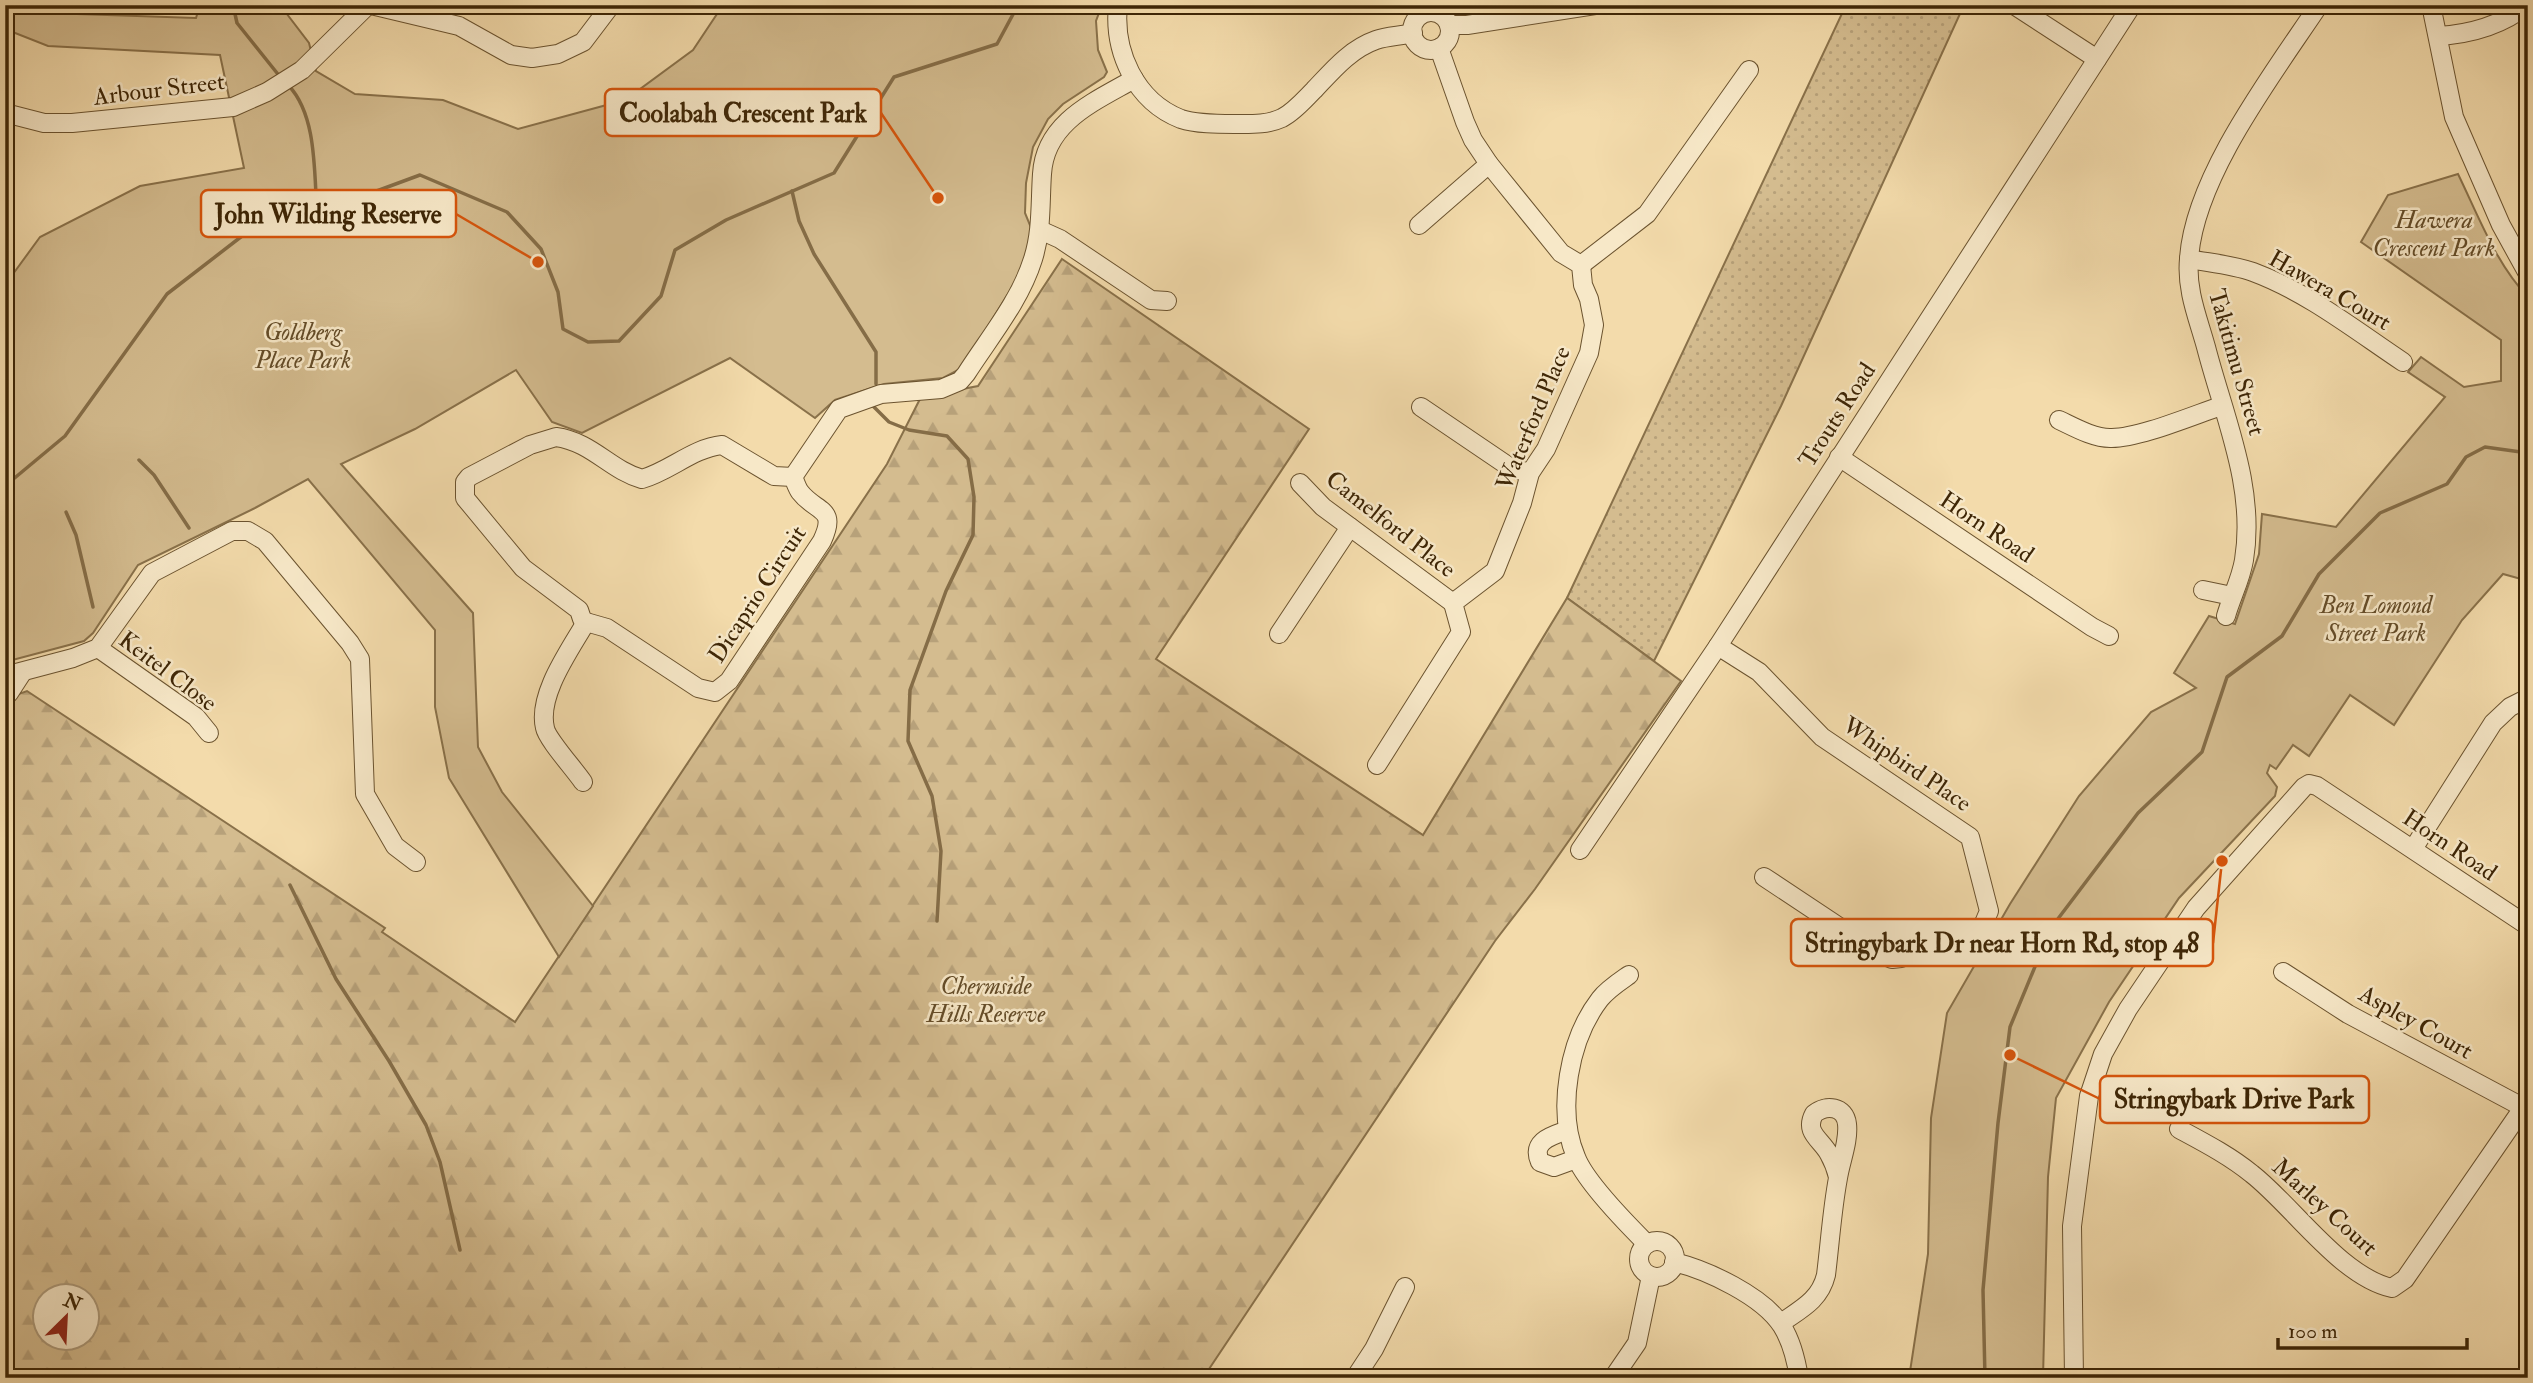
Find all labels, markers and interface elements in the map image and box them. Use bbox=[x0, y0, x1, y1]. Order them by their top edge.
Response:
street label: Arbour Street bbox=[91, 66, 227, 113]
callout: Coolabah Crescent Park bbox=[605, 89, 881, 136]
text: Coolabah Crescent Park bbox=[619, 98, 867, 130]
callout: John Wilding Reserve bbox=[201, 190, 456, 237]
text: John Wilding Reserve bbox=[212, 199, 442, 232]
park label: Hawera Crescent Park bbox=[2373, 205, 2495, 264]
street label: Hawera Court bbox=[2263, 243, 2397, 338]
street label: Takitimu Street bbox=[2201, 285, 2272, 439]
park label: Goldberg Place Park bbox=[254, 317, 351, 376]
street label: Waterford Place bbox=[1489, 341, 1578, 496]
street label: Trouts Road bbox=[1792, 357, 1883, 474]
street label: Camelford Place bbox=[1319, 464, 1462, 585]
street label: Horn Road bbox=[1934, 485, 2040, 570]
street label: Dicaprio Circuit bbox=[701, 519, 814, 669]
park label: Ben Lomond Street Park bbox=[2319, 590, 2434, 649]
street label: Keitel Close bbox=[112, 624, 223, 718]
street label: Whipbird Place bbox=[1835, 709, 1977, 819]
street label: Horn Road bbox=[2397, 803, 2503, 888]
callout: Stringybark Dr near Horn Rd, stop 48 bbox=[1791, 919, 2213, 966]
text: Stringybark Dr near Horn Rd, stop 48 bbox=[1805, 928, 2199, 961]
park label: Chermside Hills Reserve bbox=[926, 971, 1046, 1030]
street label: Aspley Court bbox=[2353, 978, 2478, 1066]
callout: Stringybark Drive Park bbox=[2100, 1076, 2369, 1123]
text: Stringybark Drive Park bbox=[2114, 1084, 2355, 1117]
street label: Marley Court bbox=[2265, 1152, 2384, 1263]
north arrow bbox=[32, 1282, 102, 1352]
text: N bbox=[59, 1288, 86, 1317]
scale bar bbox=[2278, 1306, 2466, 1350]
text: 100 m bbox=[2288, 1318, 2338, 1345]

